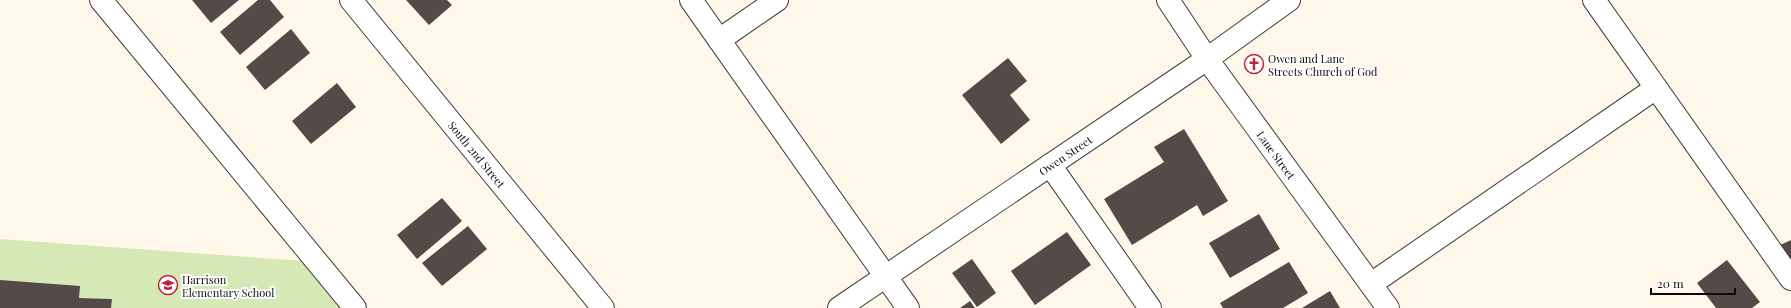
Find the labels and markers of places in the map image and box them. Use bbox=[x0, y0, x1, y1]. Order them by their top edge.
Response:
place label: Owen and Lane Streets Church of God bbox=[1268, 51, 1378, 79]
church icon: Owen and Lane Streets Church of God bbox=[1243, 53, 1265, 75]
place label: Harrison Elementary School bbox=[182, 272, 274, 300]
school or university icon: Harrison Elementary School bbox=[157, 274, 179, 296]

